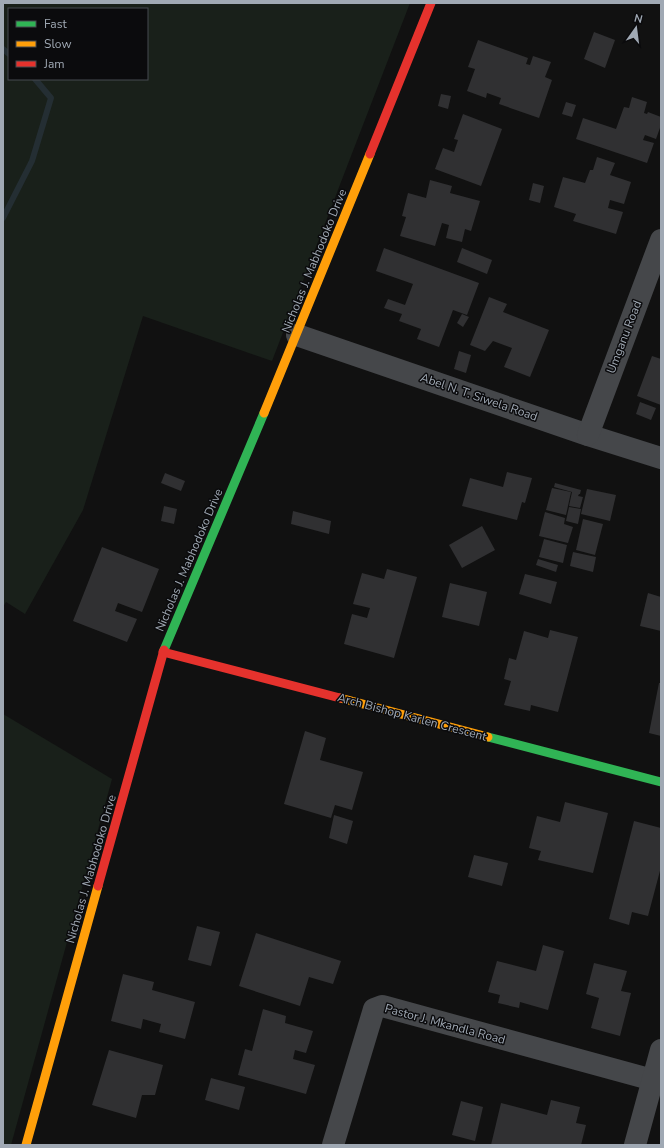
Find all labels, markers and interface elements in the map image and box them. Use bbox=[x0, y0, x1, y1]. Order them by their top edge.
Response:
legend bbox=[8, 8, 148, 80]
north arrow bbox=[616, 8, 656, 48]
text: N bbox=[632, 11, 644, 27]
text: Fast bbox=[44, 16, 67, 32]
text: Slow bbox=[44, 36, 72, 52]
text: Jam bbox=[43, 56, 65, 72]
street label: Nicholas J. Mabhodoko Drive bbox=[278, 187, 350, 335]
street label: Umganu Road bbox=[603, 298, 645, 376]
street label: Abel N. T. Siwela Road bbox=[418, 369, 540, 425]
street label: Nicholas J. Mabhodoko Drive bbox=[152, 486, 226, 634]
street label: Arch Bishop Karlen Crescent bbox=[336, 689, 489, 745]
street label: Nicholas J. Mabhodoko Drive bbox=[62, 793, 120, 945]
street label: Pastor J. Mkandla Road bbox=[383, 1000, 507, 1048]

